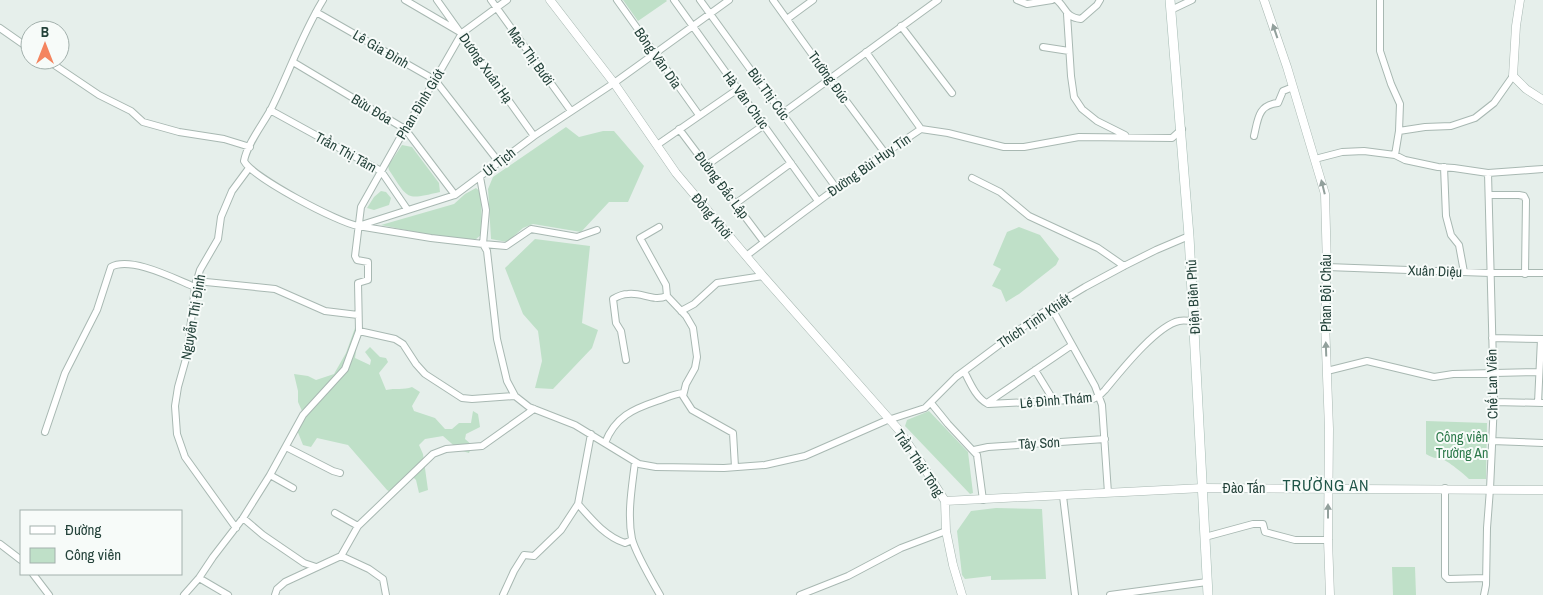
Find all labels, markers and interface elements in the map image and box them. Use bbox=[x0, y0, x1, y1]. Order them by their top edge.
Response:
north arrow bbox=[20, 20, 70, 70]
text: B bbox=[41, 23, 49, 41]
street label: Mạc Thị Bưởi bbox=[504, 23, 558, 89]
street label: Bông Văn Dĩa bbox=[630, 24, 686, 93]
one-way arrow bbox=[1271, 24, 1278, 39]
street label: Lê Gia Đỉnh bbox=[350, 26, 412, 72]
street label: Dương Xuân Hạ bbox=[455, 29, 517, 107]
street label: Trường Đúc bbox=[804, 48, 854, 107]
street label: Bùi Thị Cúc bbox=[744, 64, 794, 124]
street label: Phan Đình Giót bbox=[392, 65, 448, 143]
street label: Hà Văn Chúc bbox=[719, 67, 773, 133]
street label: Bửu Đóa bbox=[348, 90, 396, 129]
street label: Trần Thị Tâm bbox=[312, 128, 380, 176]
street label: Đường Bùi Huy Tín bbox=[824, 130, 914, 200]
street label: Út Tịch bbox=[479, 144, 519, 180]
street label: Đường Đắc Lập bbox=[691, 148, 753, 222]
one-way arrow bbox=[1319, 179, 1327, 194]
street label: Đồng Khởi bbox=[688, 189, 736, 243]
street label: Phan Bội Châu bbox=[1317, 254, 1335, 332]
street label: Điện Biên Phủ bbox=[1182, 259, 1204, 335]
street label: Xuân Diệu bbox=[1408, 261, 1462, 281]
street label: Nguyễn Thị Định bbox=[177, 273, 209, 361]
street label: Thích Tịnh Khiết bbox=[994, 290, 1074, 352]
one-way arrow bbox=[1322, 341, 1330, 357]
street label: Chế Lan Viên bbox=[1482, 349, 1502, 419]
street label: Lê Đình Thám bbox=[1019, 388, 1093, 412]
street label: Trần Thái Tông bbox=[890, 426, 948, 500]
park label: Công viên Trường An bbox=[1436, 428, 1488, 462]
street label: Tây Sơn bbox=[1018, 433, 1060, 453]
district label: TRƯỜNG AN bbox=[1282, 474, 1370, 496]
street label: Đào Tấn bbox=[1223, 479, 1265, 497]
one-way arrow bbox=[1324, 503, 1332, 519]
legend bbox=[20, 510, 182, 575]
text: Đường bbox=[65, 519, 101, 540]
text: Công viên bbox=[65, 544, 121, 565]

